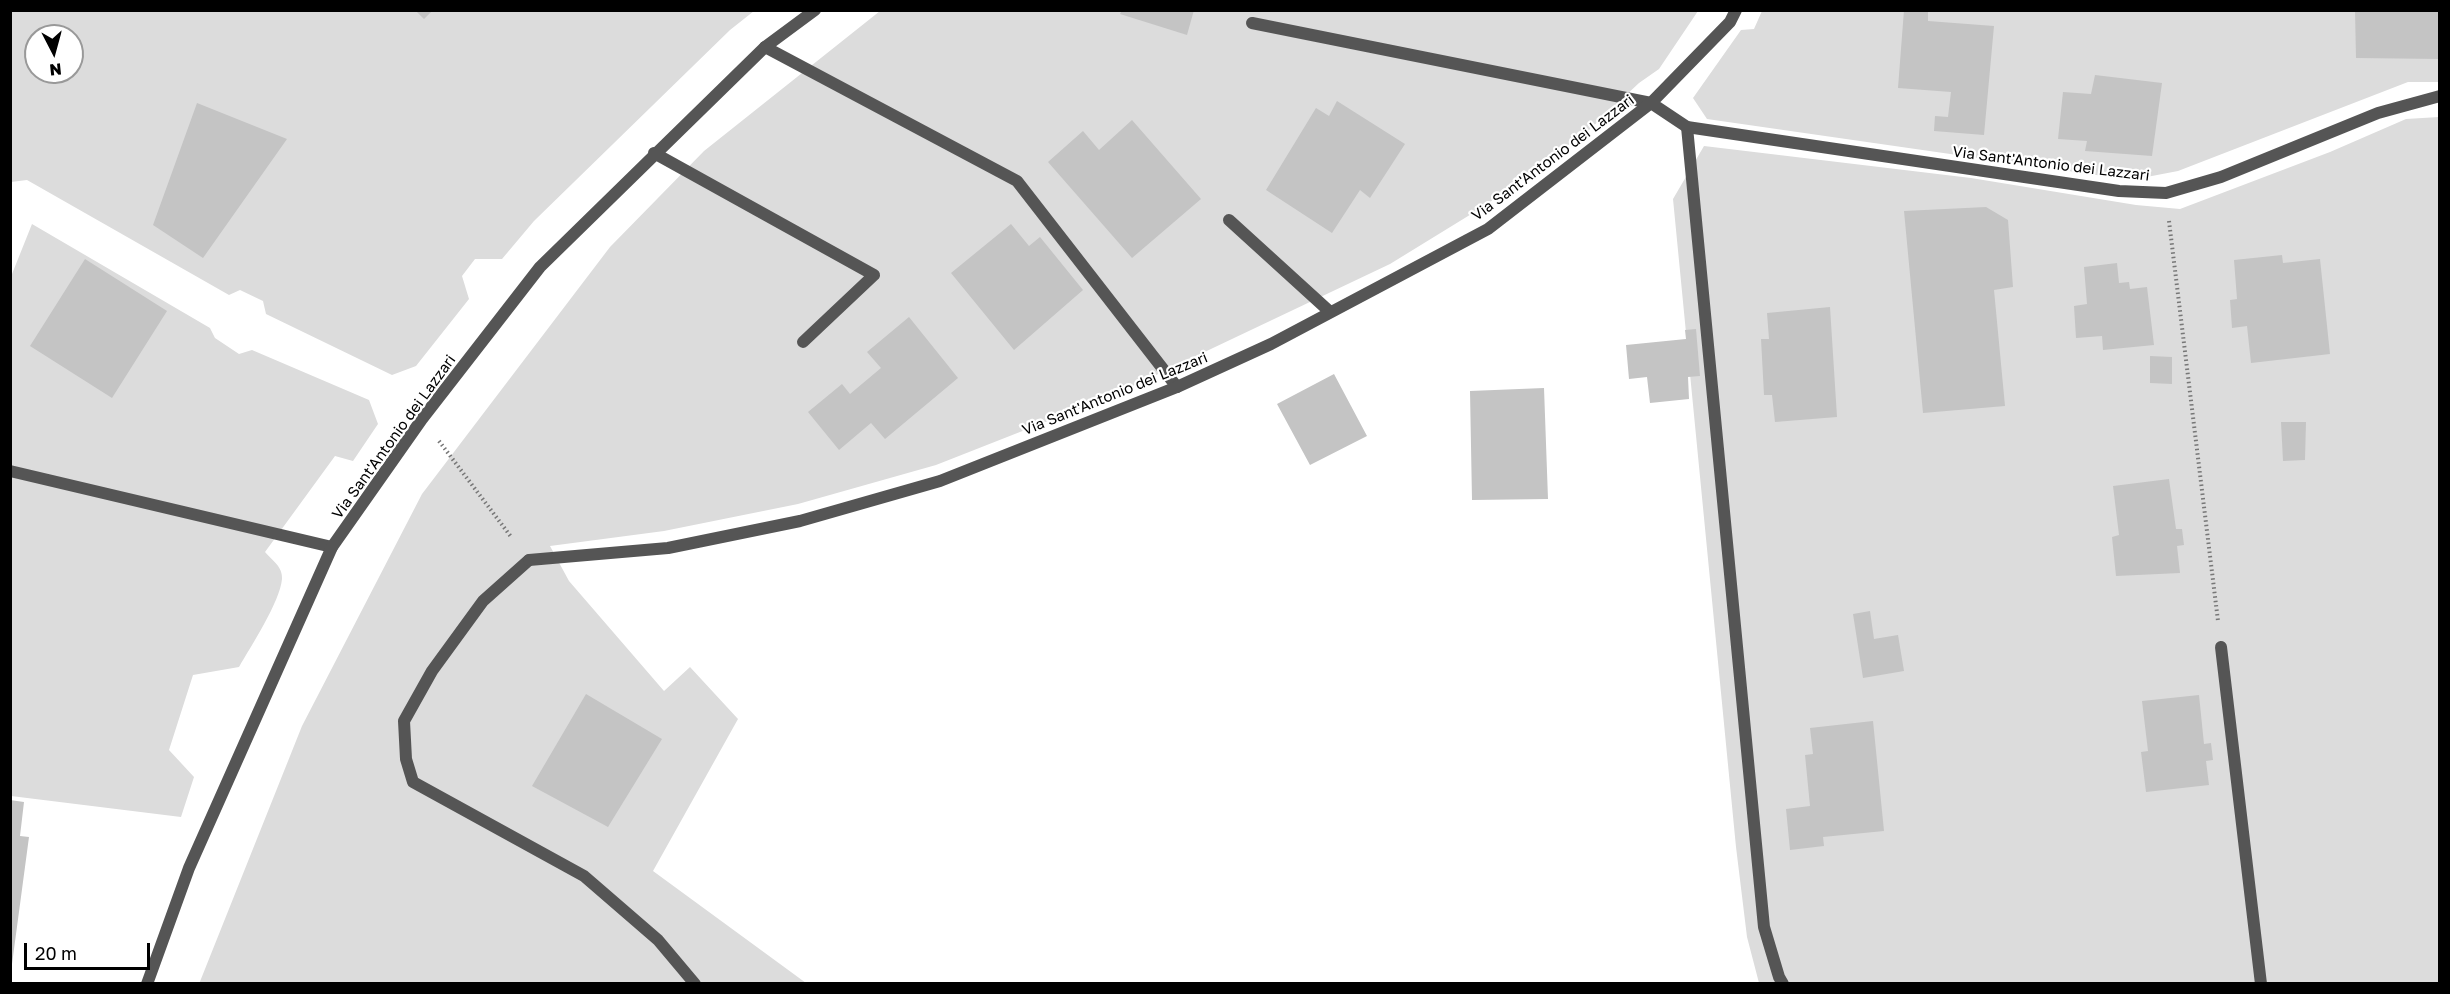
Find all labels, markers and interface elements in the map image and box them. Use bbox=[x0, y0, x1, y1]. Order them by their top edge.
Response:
north arrow bbox=[24, 24, 84, 84]
text: N bbox=[49, 59, 63, 80]
street label: Via Sant'Antonio dei Lazzari bbox=[1468, 91, 1638, 225]
street label: Via Sant'Antonio dei Lazzari bbox=[1951, 143, 2151, 185]
street label: Via Sant'Antonio dei Lazzari bbox=[1020, 348, 1210, 440]
street label: Via Sant'Antonio dei Lazzari bbox=[328, 351, 460, 523]
scale bar bbox=[27, 931, 153, 969]
text: 20 m bbox=[35, 942, 77, 964]

